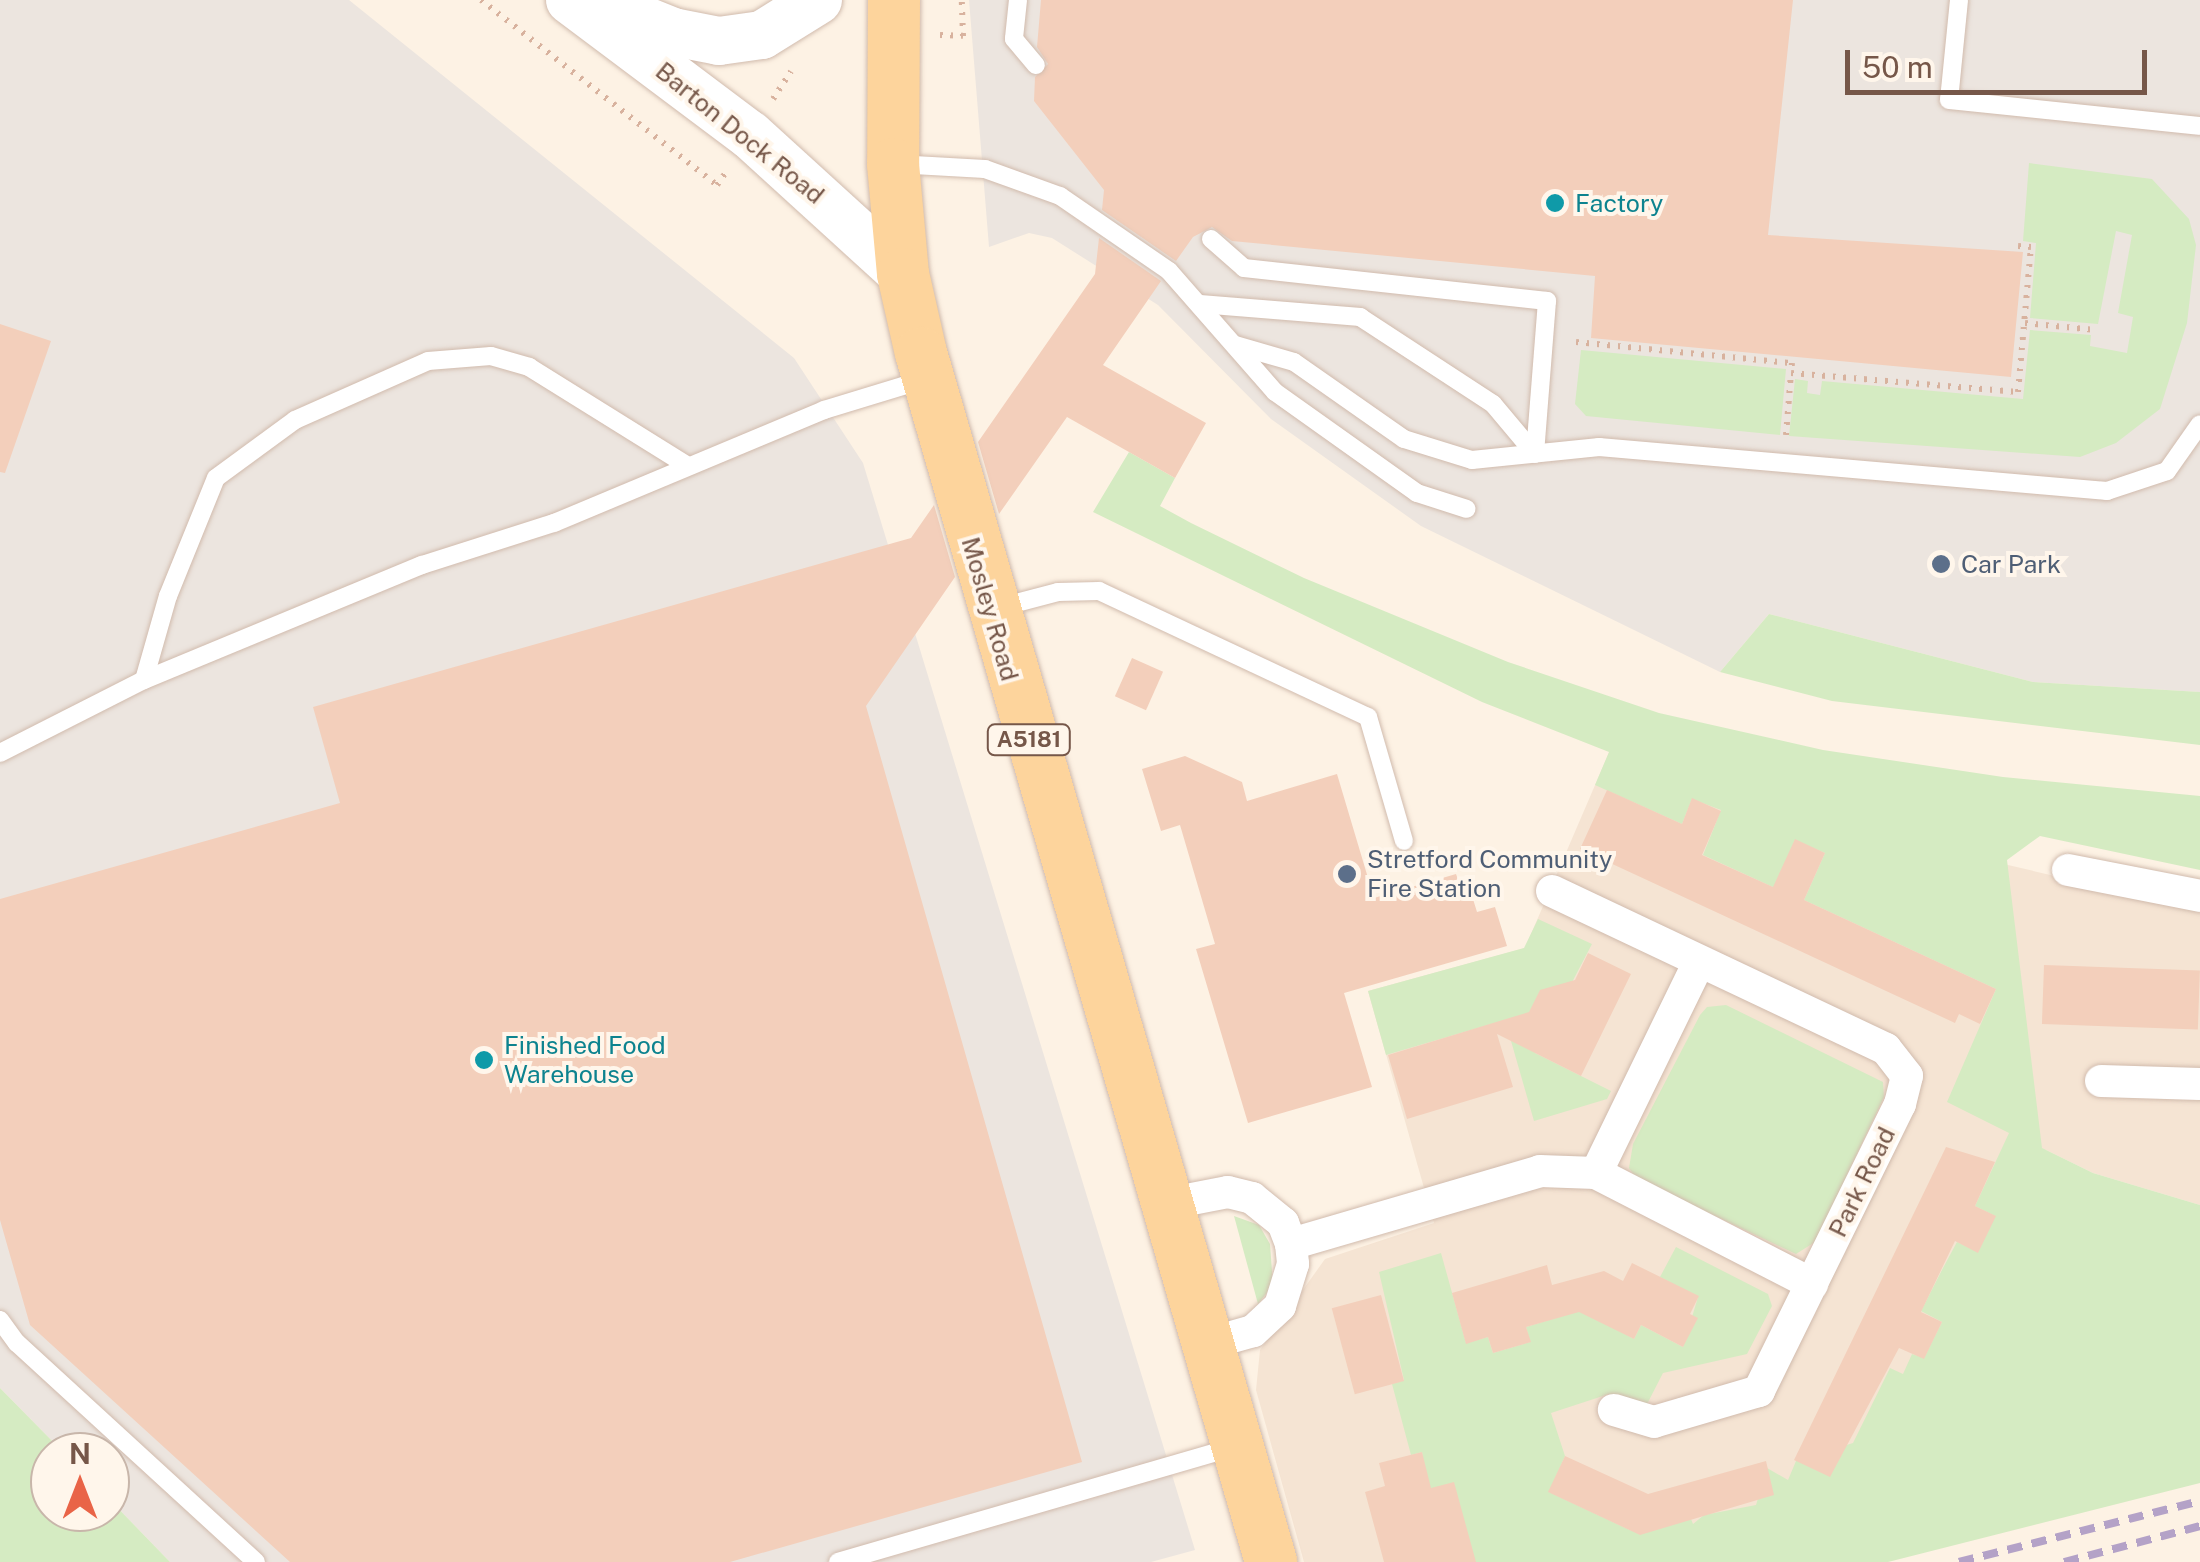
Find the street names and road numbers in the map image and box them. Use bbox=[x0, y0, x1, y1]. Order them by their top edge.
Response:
street label: Barton Dock Road bbox=[650, 56, 830, 210]
street label: Mosley Road bbox=[955, 534, 1025, 684]
road number: A5181 bbox=[986, 723, 1072, 757]
street label: Park Road bbox=[1823, 1122, 1901, 1242]

